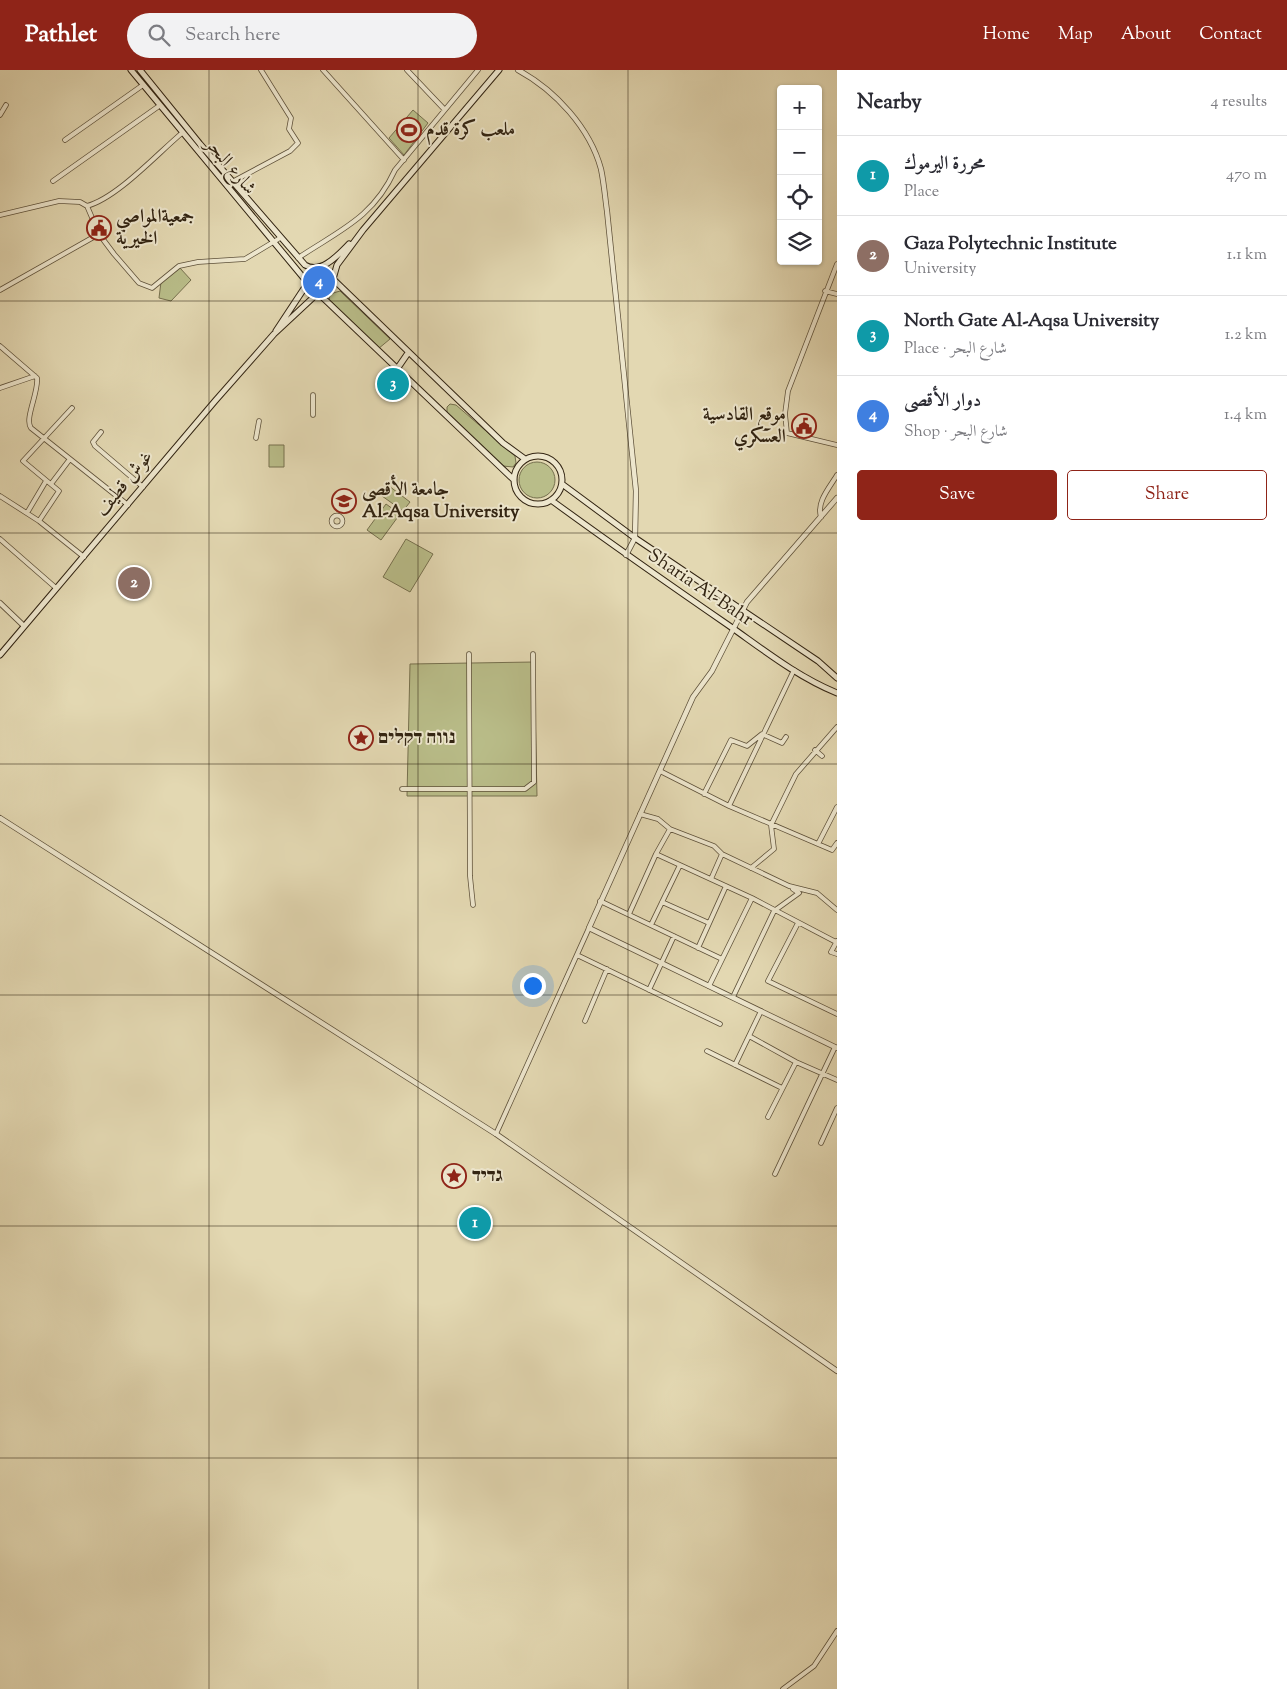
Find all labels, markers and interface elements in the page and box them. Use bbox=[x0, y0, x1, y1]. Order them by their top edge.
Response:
search box bbox=[127, 13, 477, 58]
text: Pathlet bbox=[25, 18, 97, 52]
icon: search bbox=[145, 21, 173, 49]
text: Search here bbox=[185, 22, 280, 49]
text: Home bbox=[983, 22, 1030, 48]
text: Map bbox=[1058, 22, 1093, 48]
text: About bbox=[1121, 22, 1171, 48]
text: Contact bbox=[1199, 22, 1262, 48]
map controls bbox=[777, 85, 822, 265]
button: + bbox=[777, 85, 822, 130]
text: Nearby bbox=[857, 88, 922, 118]
text: 4 results bbox=[1211, 91, 1267, 114]
sports icon: ملعب كرة قدم bbox=[396, 117, 422, 143]
place label: ملعب كرة قدم bbox=[426, 117, 515, 146]
button: − bbox=[777, 130, 822, 175]
street label: شارع البحر bbox=[197, 131, 262, 201]
text: محررة اليرموك bbox=[904, 151, 985, 178]
text: 1 bbox=[870, 164, 876, 187]
text: 470 m bbox=[1226, 164, 1267, 187]
button: locate bbox=[777, 175, 822, 220]
text: Place bbox=[904, 181, 939, 204]
place label: جمعيةالمواصي الخيرية bbox=[116, 204, 194, 253]
public building icon: جمعيةالمواصي الخيرية bbox=[86, 215, 112, 241]
button: layers bbox=[777, 220, 822, 265]
text: Gaza Polytechnic Institute bbox=[904, 231, 1117, 258]
text: 2 bbox=[869, 244, 877, 267]
text: 1.1 km bbox=[1227, 244, 1267, 267]
text: University bbox=[904, 258, 977, 281]
pin: 4 bbox=[303, 263, 335, 301]
text: North Gate Al-Aqsa University bbox=[904, 308, 1159, 335]
text: 3 bbox=[870, 324, 876, 347]
text: 1.2 km bbox=[1225, 324, 1267, 347]
text: Place · شارع البحر bbox=[904, 338, 1007, 361]
pin: 3 bbox=[377, 365, 409, 403]
text: دوار الأقصى bbox=[904, 388, 981, 415]
place label: موقع القادسية العسكري bbox=[703, 402, 786, 451]
text: 4 bbox=[869, 404, 877, 427]
text: 1.4 km bbox=[1224, 404, 1267, 427]
public building icon: موقع القادسية العسكري bbox=[791, 413, 817, 439]
text: Shop · شارع البحر bbox=[904, 421, 1008, 444]
street label: غوش قطيف bbox=[89, 445, 161, 523]
button: Save bbox=[857, 470, 1057, 520]
button: Share bbox=[1067, 470, 1267, 520]
place label: جامعة الأقصى Al-Aqsa University bbox=[362, 474, 520, 526]
school or university icon: جامعة الأقصى Al-Aqsa University bbox=[331, 488, 357, 514]
street label: Sharia Al-Bahr bbox=[642, 543, 758, 633]
pin: 2 bbox=[118, 564, 150, 602]
place icon: נווה דקלים bbox=[348, 725, 374, 751]
place label: נווה דקלים bbox=[378, 725, 455, 752]
your location bbox=[520, 973, 546, 999]
place icon: גדיד bbox=[441, 1163, 467, 1189]
place label: גדיד bbox=[472, 1163, 503, 1190]
pin: 1 bbox=[459, 1204, 491, 1242]

